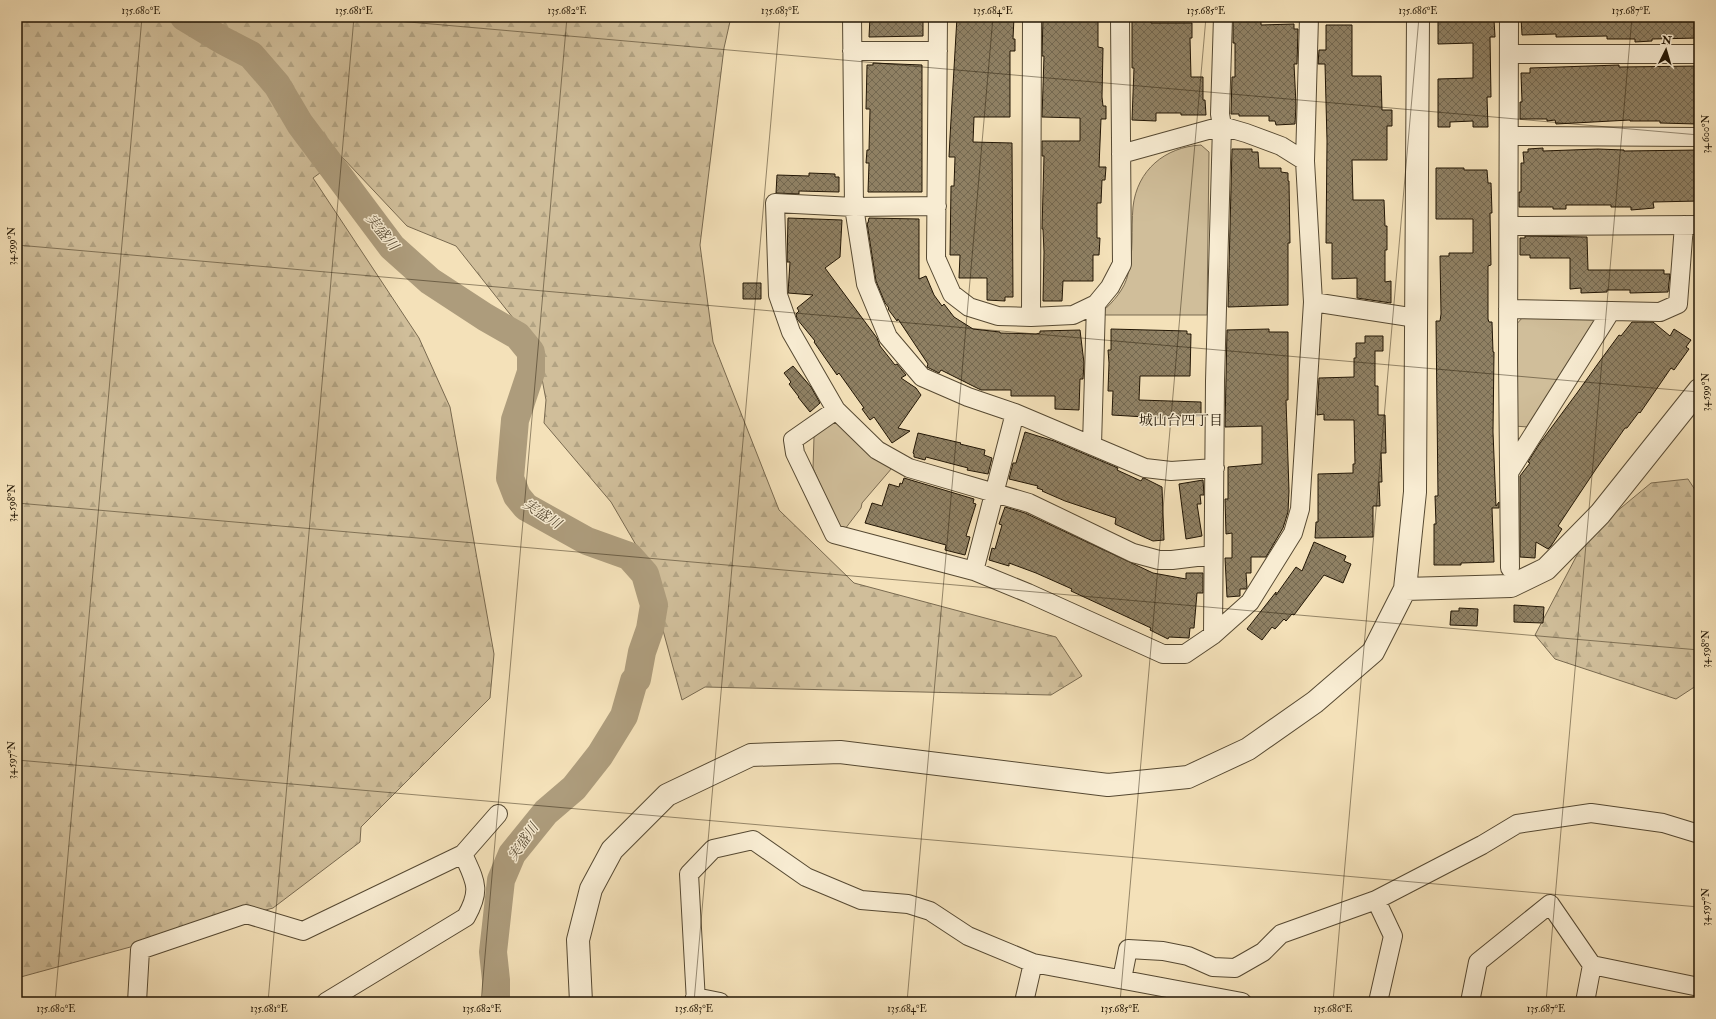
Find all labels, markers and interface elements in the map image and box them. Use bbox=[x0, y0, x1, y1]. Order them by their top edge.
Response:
text: 135.680°E bbox=[121, 5, 161, 17]
text: 135.681°E bbox=[335, 5, 373, 17]
text: 135.682°E bbox=[547, 5, 587, 17]
text: 135.683°E bbox=[761, 5, 799, 17]
text: 135.684°E bbox=[973, 5, 1013, 17]
text: 135.685°E bbox=[1187, 5, 1225, 17]
text: 135.686°E bbox=[1398, 5, 1438, 17]
text: 135.687°E bbox=[1612, 5, 1650, 17]
north arrow bbox=[1646, 30, 1686, 70]
text: N bbox=[1660, 34, 1673, 48]
text: 34.600°N bbox=[1700, 114, 1712, 154]
water label: 実盛川 bbox=[362, 210, 403, 255]
text: 34.599°N bbox=[6, 227, 18, 265]
text: 34.599°N bbox=[1700, 373, 1712, 411]
district label: 城山台四丁目 bbox=[1139, 412, 1223, 429]
text: 34.598°N bbox=[6, 484, 18, 522]
water label: 実盛川 bbox=[520, 495, 566, 534]
text: 34.598°N bbox=[1700, 630, 1712, 668]
text: 34.597°N bbox=[6, 741, 18, 779]
water label: 実盛川 bbox=[504, 818, 543, 864]
text: 34.597°N bbox=[1700, 888, 1712, 926]
text: 135.680°E bbox=[36, 1003, 76, 1015]
text: 135.681°E bbox=[250, 1003, 288, 1015]
text: 135.682°E bbox=[462, 1003, 502, 1015]
text: 135.683°E bbox=[675, 1003, 713, 1015]
text: 135.684°E bbox=[887, 1003, 927, 1015]
text: 135.685°E bbox=[1101, 1003, 1139, 1015]
text: 135.686°E bbox=[1313, 1003, 1353, 1015]
text: 135.687°E bbox=[1527, 1003, 1565, 1015]

